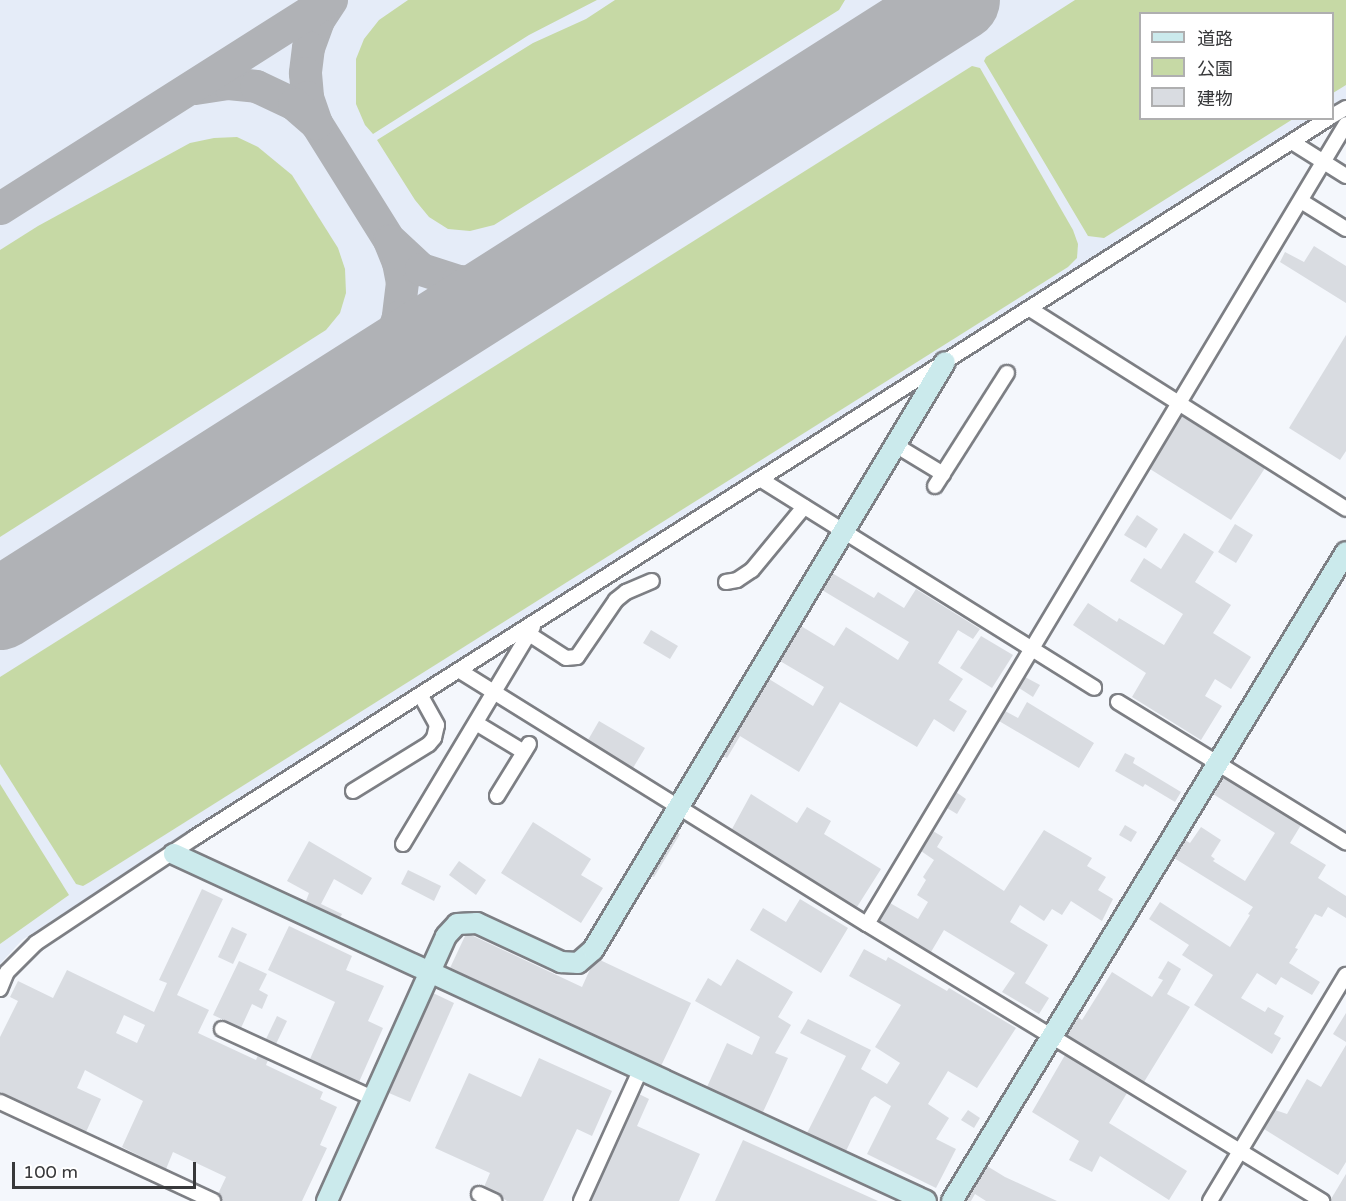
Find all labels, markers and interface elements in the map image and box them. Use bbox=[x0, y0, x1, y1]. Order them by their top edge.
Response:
legend bbox=[1139, 12, 1334, 120]
text: 道路 bbox=[1197, 28, 1233, 50]
text: 公園 bbox=[1197, 58, 1233, 80]
text: 建物 bbox=[1197, 88, 1233, 110]
scale bar bbox=[15, 1150, 200, 1188]
text: 100 m bbox=[23, 1161, 78, 1183]

